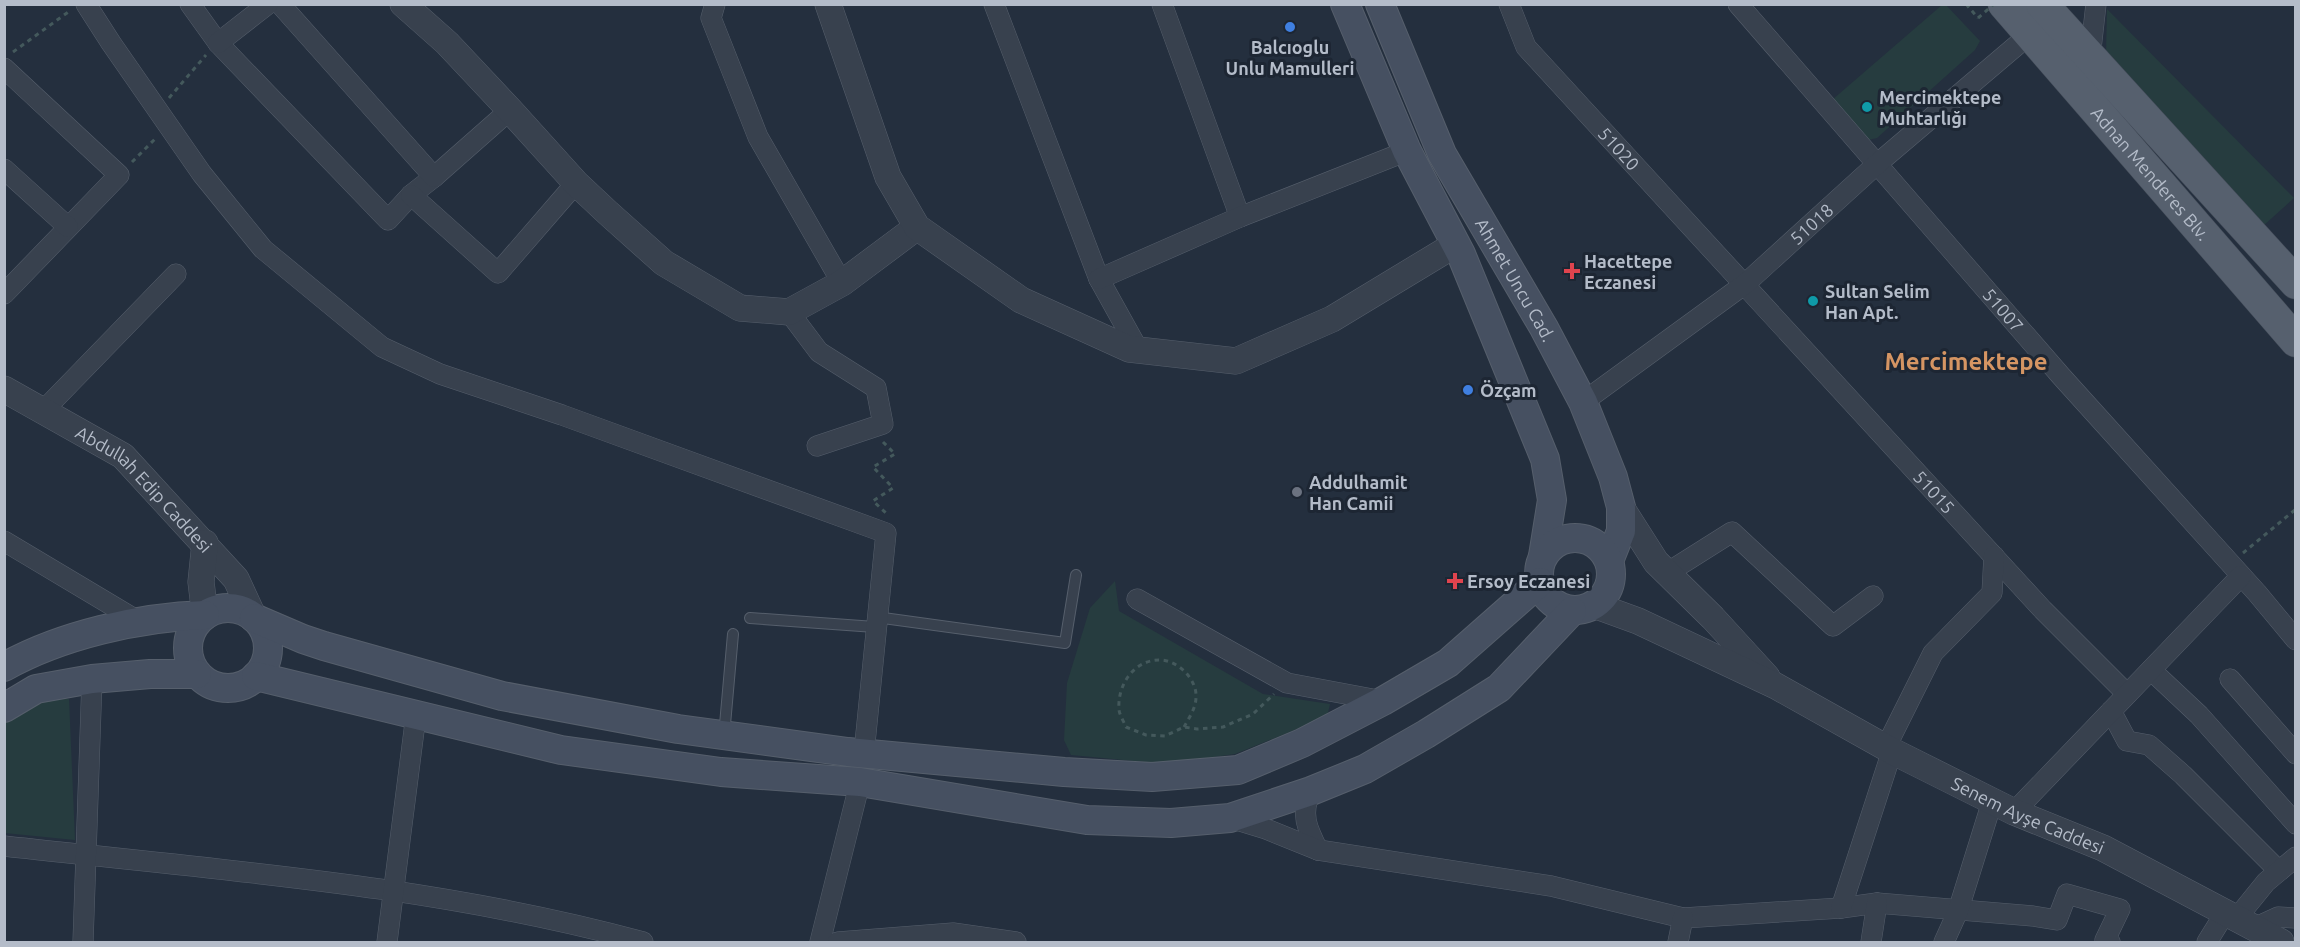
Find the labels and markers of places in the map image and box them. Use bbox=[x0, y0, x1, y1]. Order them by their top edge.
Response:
marker: Balcıoglu Unlu Mamulleri bbox=[1283, 20, 1297, 34]
place label: Balcıoglu Unlu Mamulleri bbox=[1226, 37, 1354, 78]
place label: Mercimektepe Muhtarlığı bbox=[1879, 87, 2001, 128]
marker: Mercimektepe Muhtarlığı bbox=[1860, 100, 1874, 114]
place label: Hacettepe Eczanesi bbox=[1584, 251, 1672, 292]
marker: Hacettepe Eczanesi bbox=[1565, 264, 1579, 278]
place label: Sultan Selim Han Apt. bbox=[1825, 281, 1930, 322]
marker: Sultan Selim Han Apt. bbox=[1806, 294, 1820, 308]
place label: Özçam bbox=[1480, 380, 1537, 401]
marker: Özçam bbox=[1461, 383, 1475, 397]
place label: Addulhamit Han Camii bbox=[1309, 472, 1408, 513]
marker: Addulhamit Han Camii bbox=[1290, 485, 1304, 499]
place label: Ersoy Eczanesi bbox=[1467, 571, 1590, 591]
marker: Ersoy Eczanesi bbox=[1448, 574, 1462, 588]

